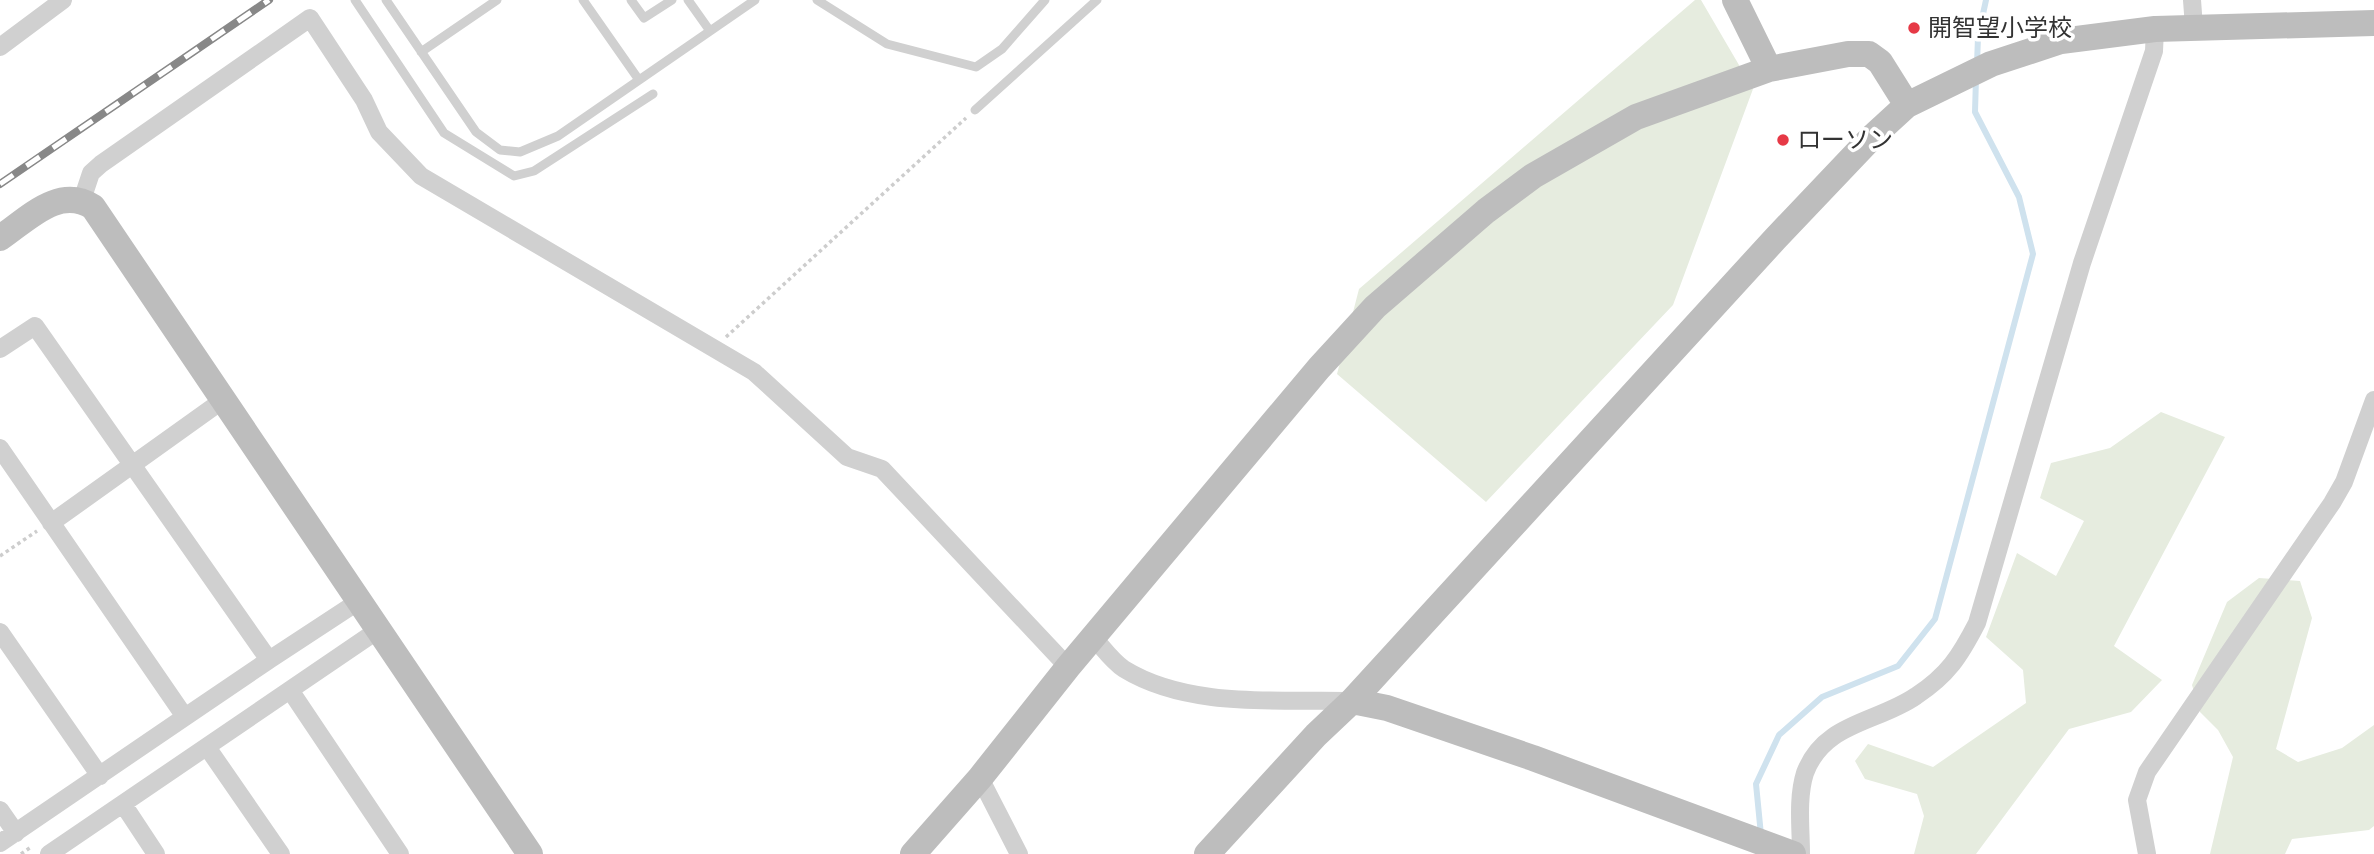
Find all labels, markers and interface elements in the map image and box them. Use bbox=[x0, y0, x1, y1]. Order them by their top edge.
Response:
place label: 開智望小学校 bbox=[1928, 12, 2072, 41]
marker: 開智望小学校 bbox=[1906, 20, 1922, 36]
place label: ローソン bbox=[1797, 124, 1893, 153]
marker: ローソン bbox=[1775, 132, 1791, 148]

